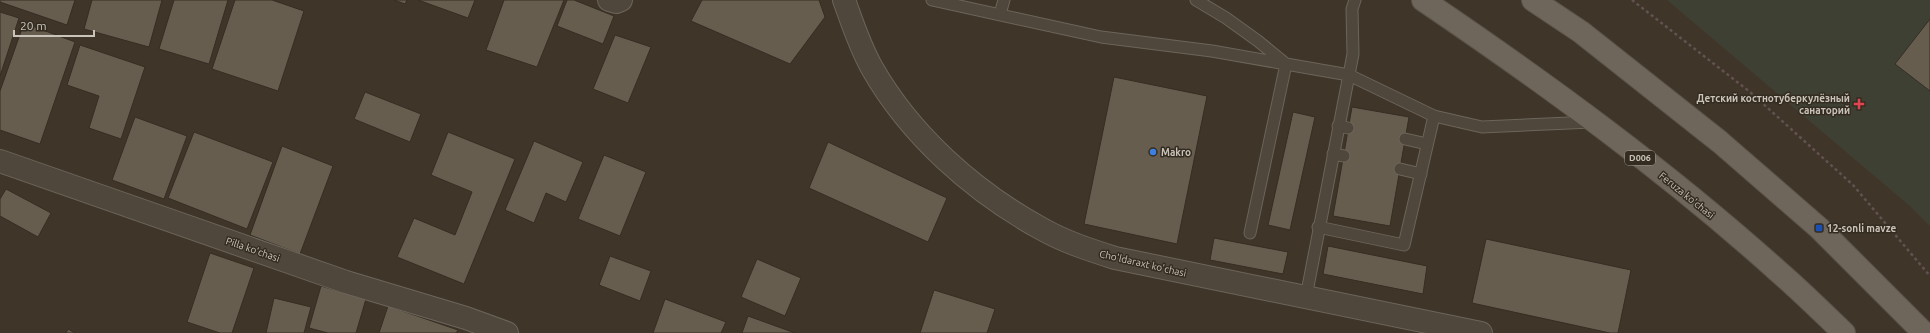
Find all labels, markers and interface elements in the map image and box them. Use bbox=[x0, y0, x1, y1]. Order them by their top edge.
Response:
scale bar bbox=[14, 12, 94, 38]
text: 20 m bbox=[20, 19, 47, 32]
place label: Детский костнотуберкулёзный санаторий bbox=[1697, 93, 1850, 116]
marker: Детский костнотуберкулёзный санаторий bbox=[1853, 98, 1865, 110]
marker: Makro bbox=[1148, 147, 1158, 157]
place label: Makro bbox=[1161, 147, 1191, 158]
road number: D006 bbox=[1625, 151, 1655, 165]
street label: Feruza ko'chasi bbox=[1657, 170, 1716, 221]
marker: 12-sonli mavze bbox=[1814, 223, 1824, 233]
place label: 12-sonli mavze bbox=[1827, 223, 1896, 234]
street label: Pilla ko‘chasi bbox=[224, 235, 281, 264]
street label: Cho'ldaraxt ko'chasi bbox=[1098, 248, 1187, 279]

